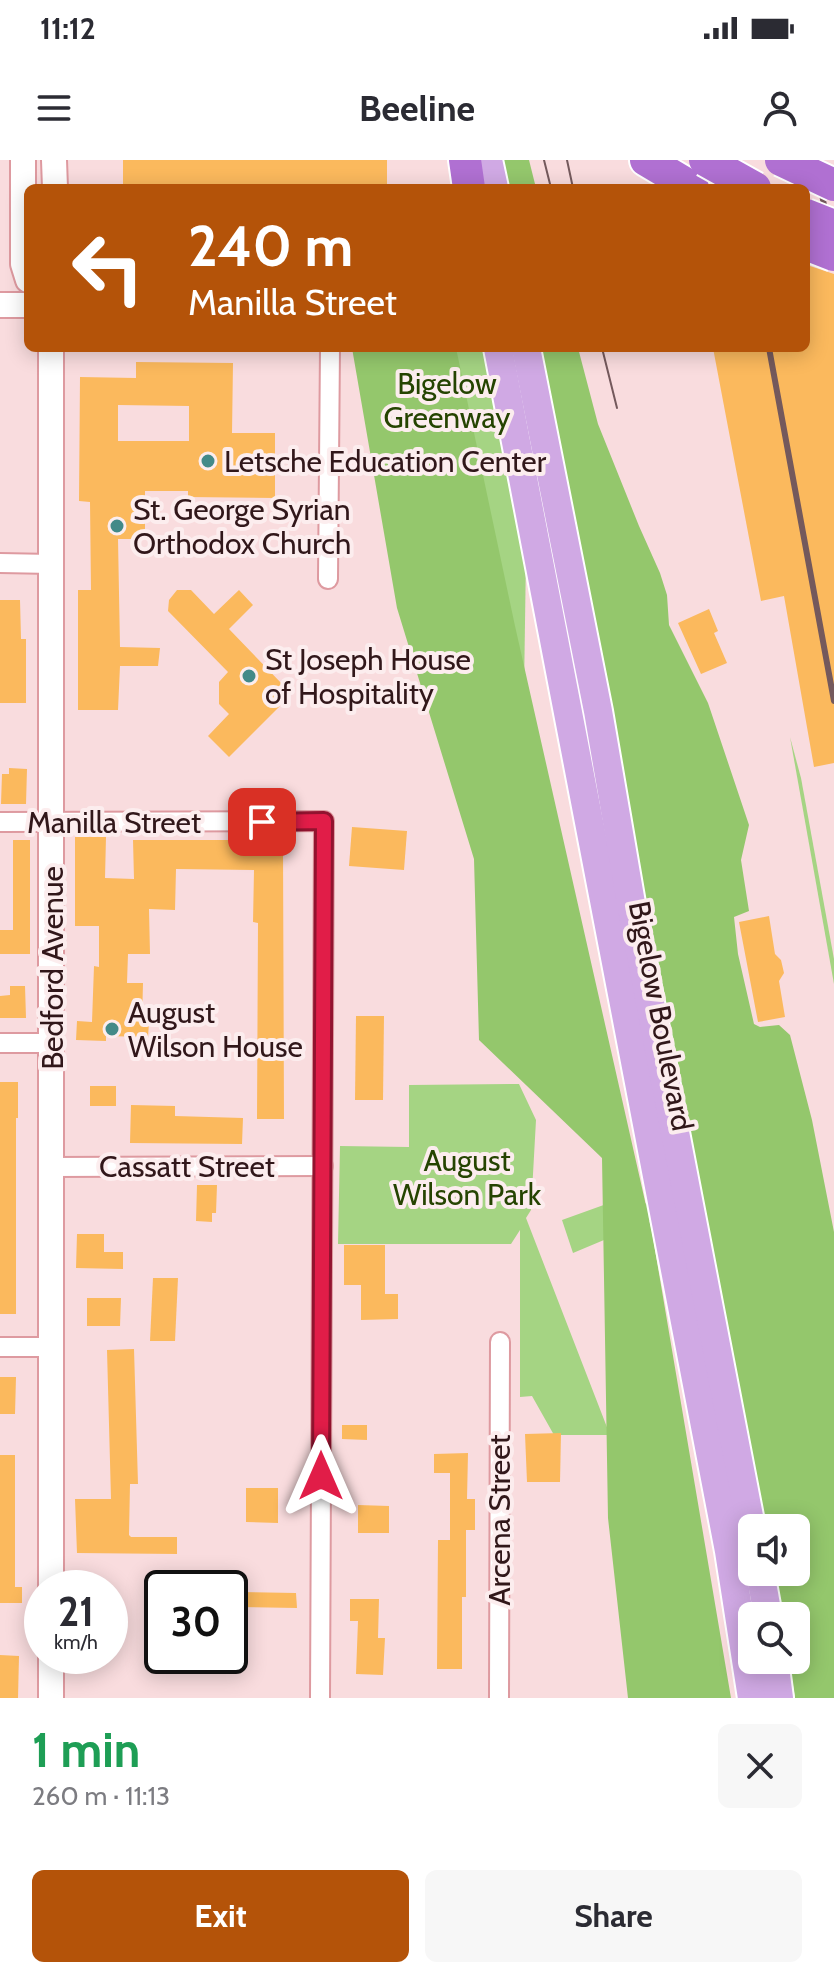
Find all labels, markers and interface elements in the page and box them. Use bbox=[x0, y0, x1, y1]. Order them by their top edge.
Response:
text: 11:12 bbox=[40, 10, 96, 47]
icon: menu bbox=[32, 86, 76, 130]
text: Beeline bbox=[359, 86, 475, 130]
icon: person bbox=[758, 86, 802, 130]
text: 240 m bbox=[188, 212, 353, 280]
icon: left bbox=[56, 216, 160, 320]
text: Manilla Street bbox=[188, 280, 397, 324]
park label: Bigelow Greenway bbox=[384, 365, 510, 436]
place label: Letsche Education Center bbox=[224, 443, 547, 480]
marker: Letsche Education Center bbox=[199, 452, 217, 470]
place label: St. George Syrian Orthodox Church bbox=[133, 491, 351, 562]
marker: St. George Syrian Orthodox Church bbox=[108, 517, 126, 535]
place label: St Joseph House of Hospitality bbox=[265, 641, 471, 712]
marker: St Joseph House of Hospitality bbox=[240, 667, 258, 685]
pin bbox=[228, 788, 296, 856]
icon: arrive bbox=[240, 800, 284, 844]
street label: Manilla Street bbox=[27, 804, 201, 841]
street label: Bedford Avenue bbox=[34, 866, 71, 1070]
street label: Bigelow Boulevard bbox=[621, 898, 701, 1134]
place label: August Wilson House bbox=[128, 994, 303, 1065]
marker: August Wilson House bbox=[103, 1020, 121, 1038]
park label: August Wilson Park bbox=[393, 1142, 542, 1213]
street label: Cassatt Street bbox=[99, 1148, 275, 1185]
position arrow bbox=[279, 1434, 363, 1518]
street label: Arcena Street bbox=[481, 1434, 518, 1606]
map controls bbox=[738, 1514, 810, 1674]
button: sound bbox=[738, 1514, 810, 1586]
speed limit sign: 30 bbox=[144, 1570, 248, 1674]
text: 21 bbox=[58, 1587, 94, 1636]
button: search bbox=[738, 1602, 810, 1674]
text: km/h bbox=[54, 1630, 98, 1654]
text: 1 min bbox=[32, 1721, 140, 1779]
button: close bbox=[718, 1724, 802, 1808]
text: 260 m · 11:13 bbox=[32, 1780, 170, 1812]
button: Exit bbox=[32, 1870, 409, 1962]
button: Share bbox=[425, 1870, 802, 1962]

